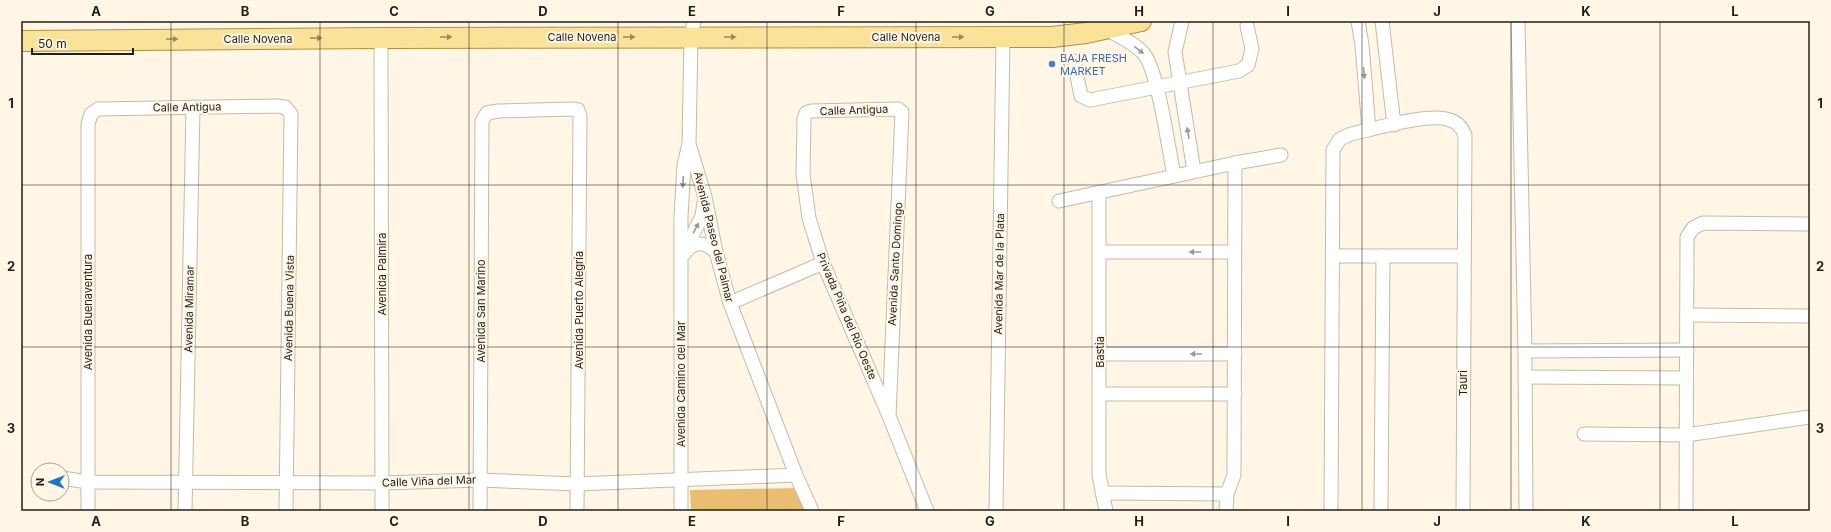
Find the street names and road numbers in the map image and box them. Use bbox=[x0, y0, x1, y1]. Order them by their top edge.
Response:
street label: Calle Novena bbox=[548, 30, 616, 44]
street label: Calle Novena bbox=[872, 30, 940, 44]
street label: Calle Novena bbox=[224, 32, 292, 46]
street label: Calle Antigua bbox=[152, 99, 222, 115]
street label: Calle Antigua bbox=[819, 102, 889, 118]
street label: Avenida Paseo del Palmar bbox=[691, 170, 737, 304]
street label: Avenida Santo Domingo bbox=[885, 201, 905, 326]
street label: Avenida Mar de la Plata bbox=[991, 213, 1007, 335]
street label: Avenida Palmira bbox=[375, 233, 389, 315]
street label: Privada Piña del Río Oeste bbox=[814, 250, 880, 382]
street label: Avenida Puerto Alegría bbox=[572, 251, 586, 369]
street label: Avenida Buenaventura bbox=[81, 254, 95, 370]
street label: Avenida Buena Vista bbox=[281, 255, 297, 361]
street label: Avenida San Marino bbox=[474, 259, 488, 363]
street label: Avenida Miramar bbox=[181, 265, 197, 353]
street label: Avenida Camino del Mar bbox=[674, 321, 688, 447]
street label: Bastia bbox=[1093, 336, 1107, 368]
street label: Tauri bbox=[1456, 370, 1470, 396]
street label: Calle Viña del Mar bbox=[382, 472, 476, 490]

